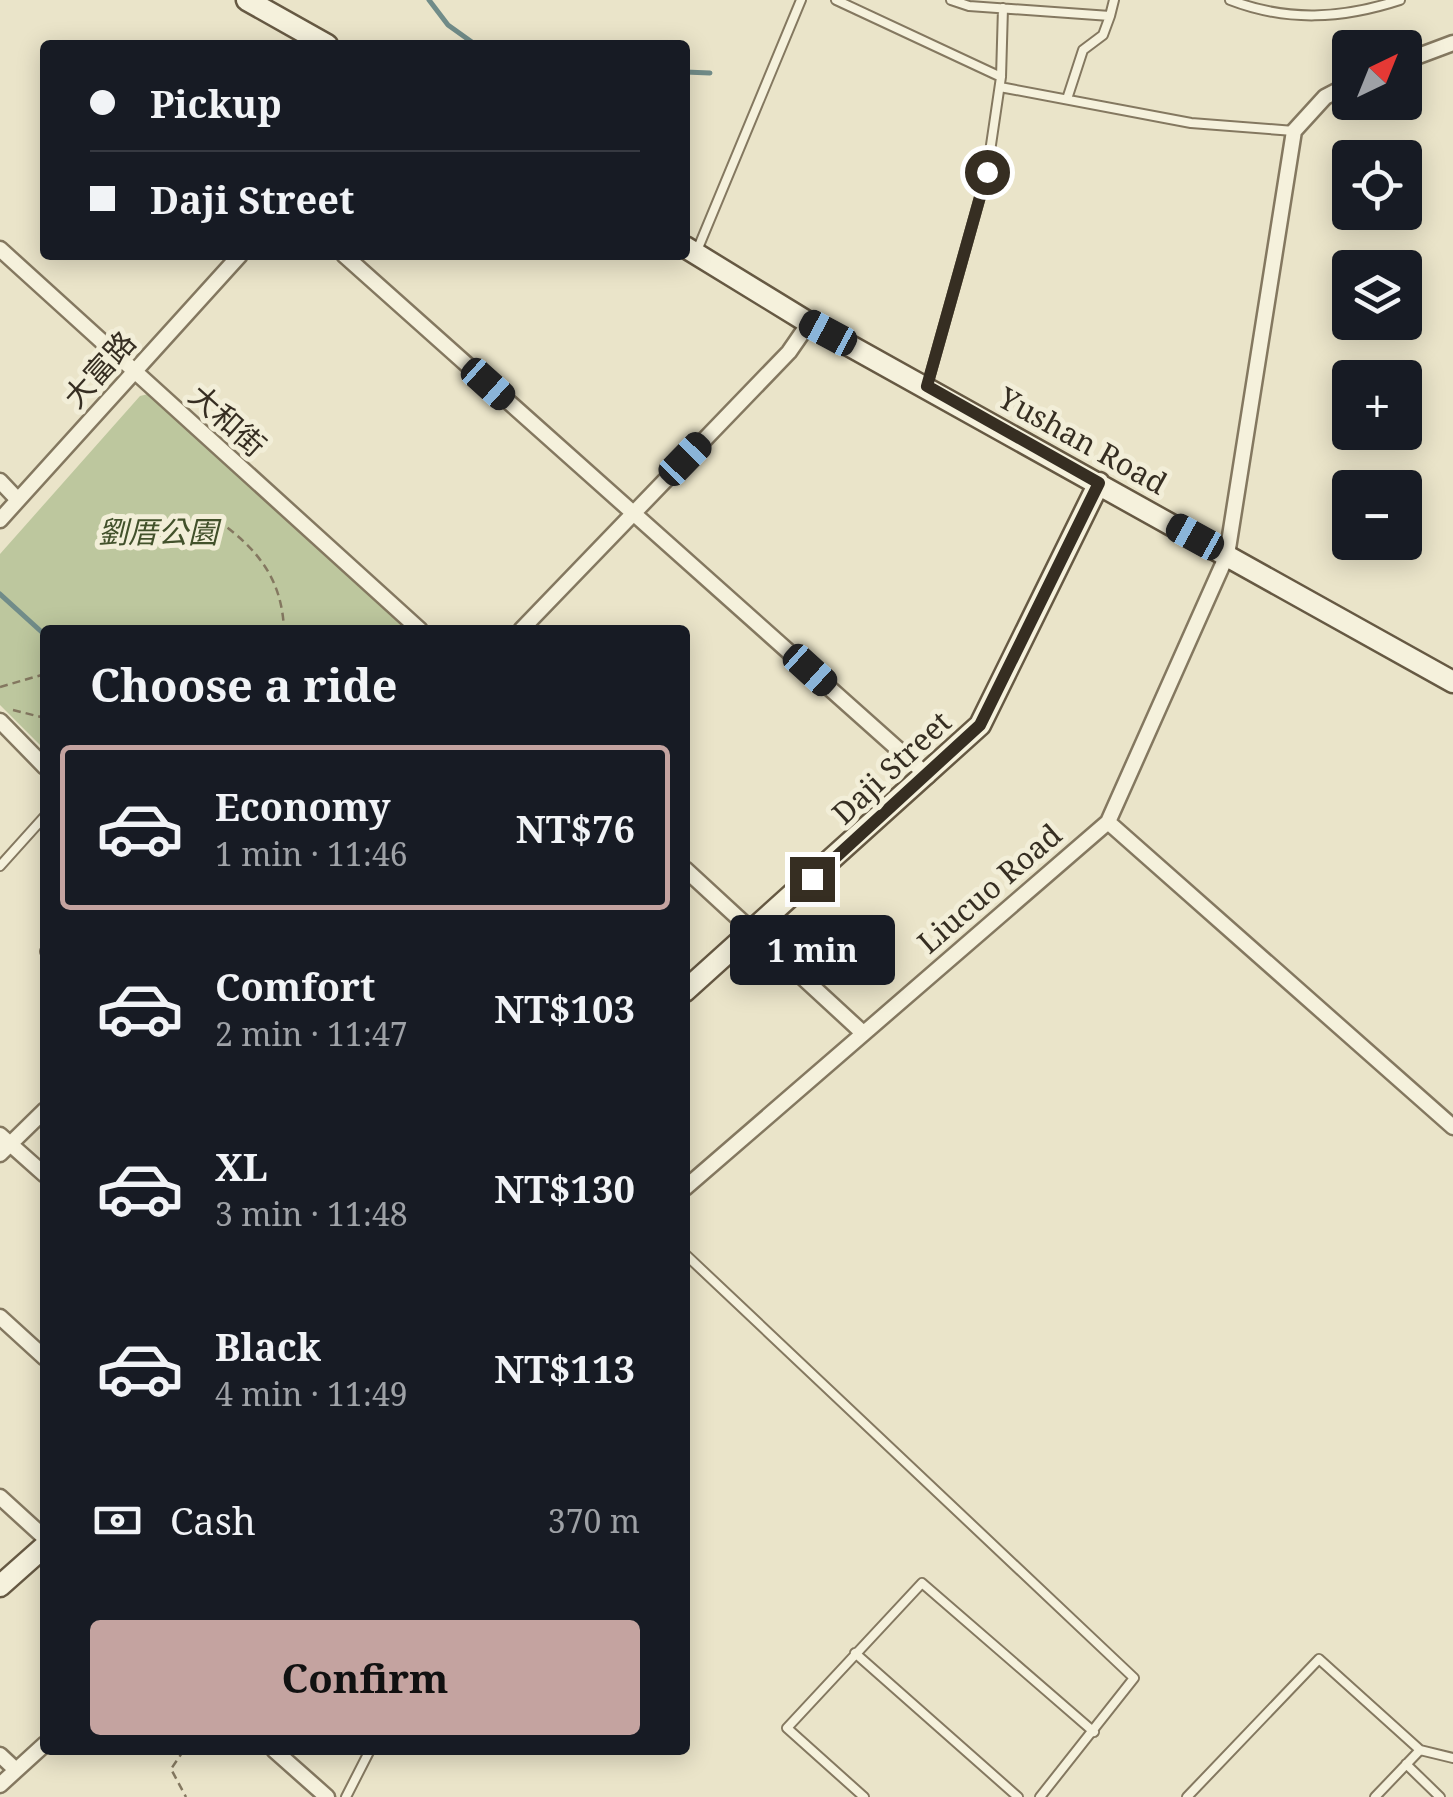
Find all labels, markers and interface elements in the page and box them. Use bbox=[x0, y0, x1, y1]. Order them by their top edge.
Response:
north arrow bbox=[1332, 30, 1422, 120]
map controls bbox=[1332, 30, 1422, 560]
text: Pickup bbox=[150, 77, 282, 129]
button: locate bbox=[1332, 140, 1422, 230]
route start bbox=[965, 150, 1010, 195]
text: Daji Street bbox=[150, 173, 354, 225]
button: layers bbox=[1332, 250, 1422, 340]
car bbox=[794, 306, 862, 360]
street label: 大富路 bbox=[54, 322, 144, 416]
car bbox=[456, 353, 520, 415]
button: + bbox=[1332, 360, 1422, 450]
street label: 大和街 bbox=[181, 375, 275, 465]
street label: Yushan Road bbox=[991, 376, 1175, 503]
car bbox=[653, 427, 717, 491]
button: − bbox=[1332, 470, 1422, 560]
car bbox=[1161, 509, 1229, 565]
park label: 劉厝公園 bbox=[98, 511, 222, 552]
car bbox=[778, 639, 842, 701]
text: Choose a ride bbox=[90, 654, 398, 715]
street label: Daji Street bbox=[823, 701, 959, 833]
text: Economy bbox=[215, 780, 391, 832]
icon: car bbox=[95, 783, 185, 873]
text: NT$76 bbox=[516, 802, 635, 854]
street label: Liucuo Road bbox=[908, 814, 1070, 962]
text: 1 min · 11:46 bbox=[215, 832, 408, 875]
route end bbox=[790, 857, 835, 902]
callout: 1 min bbox=[730, 914, 894, 984]
text: 1 min bbox=[767, 928, 858, 971]
text: Comfort bbox=[215, 960, 375, 1012]
icon: car bbox=[95, 963, 185, 1053]
text: NT$103 bbox=[494, 982, 635, 1034]
text: 2 min · 11:47 bbox=[215, 1012, 408, 1055]
text: XL bbox=[215, 1140, 268, 1192]
icon: car bbox=[95, 1143, 185, 1233]
text: NT$130 bbox=[494, 1162, 635, 1214]
text: 3 min · 11:48 bbox=[215, 1192, 408, 1235]
text: Black bbox=[215, 1320, 321, 1372]
icon: car bbox=[95, 1323, 185, 1413]
text: NT$113 bbox=[494, 1342, 635, 1394]
text: 4 min · 11:49 bbox=[215, 1372, 408, 1415]
icon: cash bbox=[90, 1493, 145, 1548]
text: Cash bbox=[170, 1494, 256, 1546]
text: 370 m bbox=[548, 1499, 640, 1542]
button: Confirm bbox=[90, 1620, 640, 1735]

